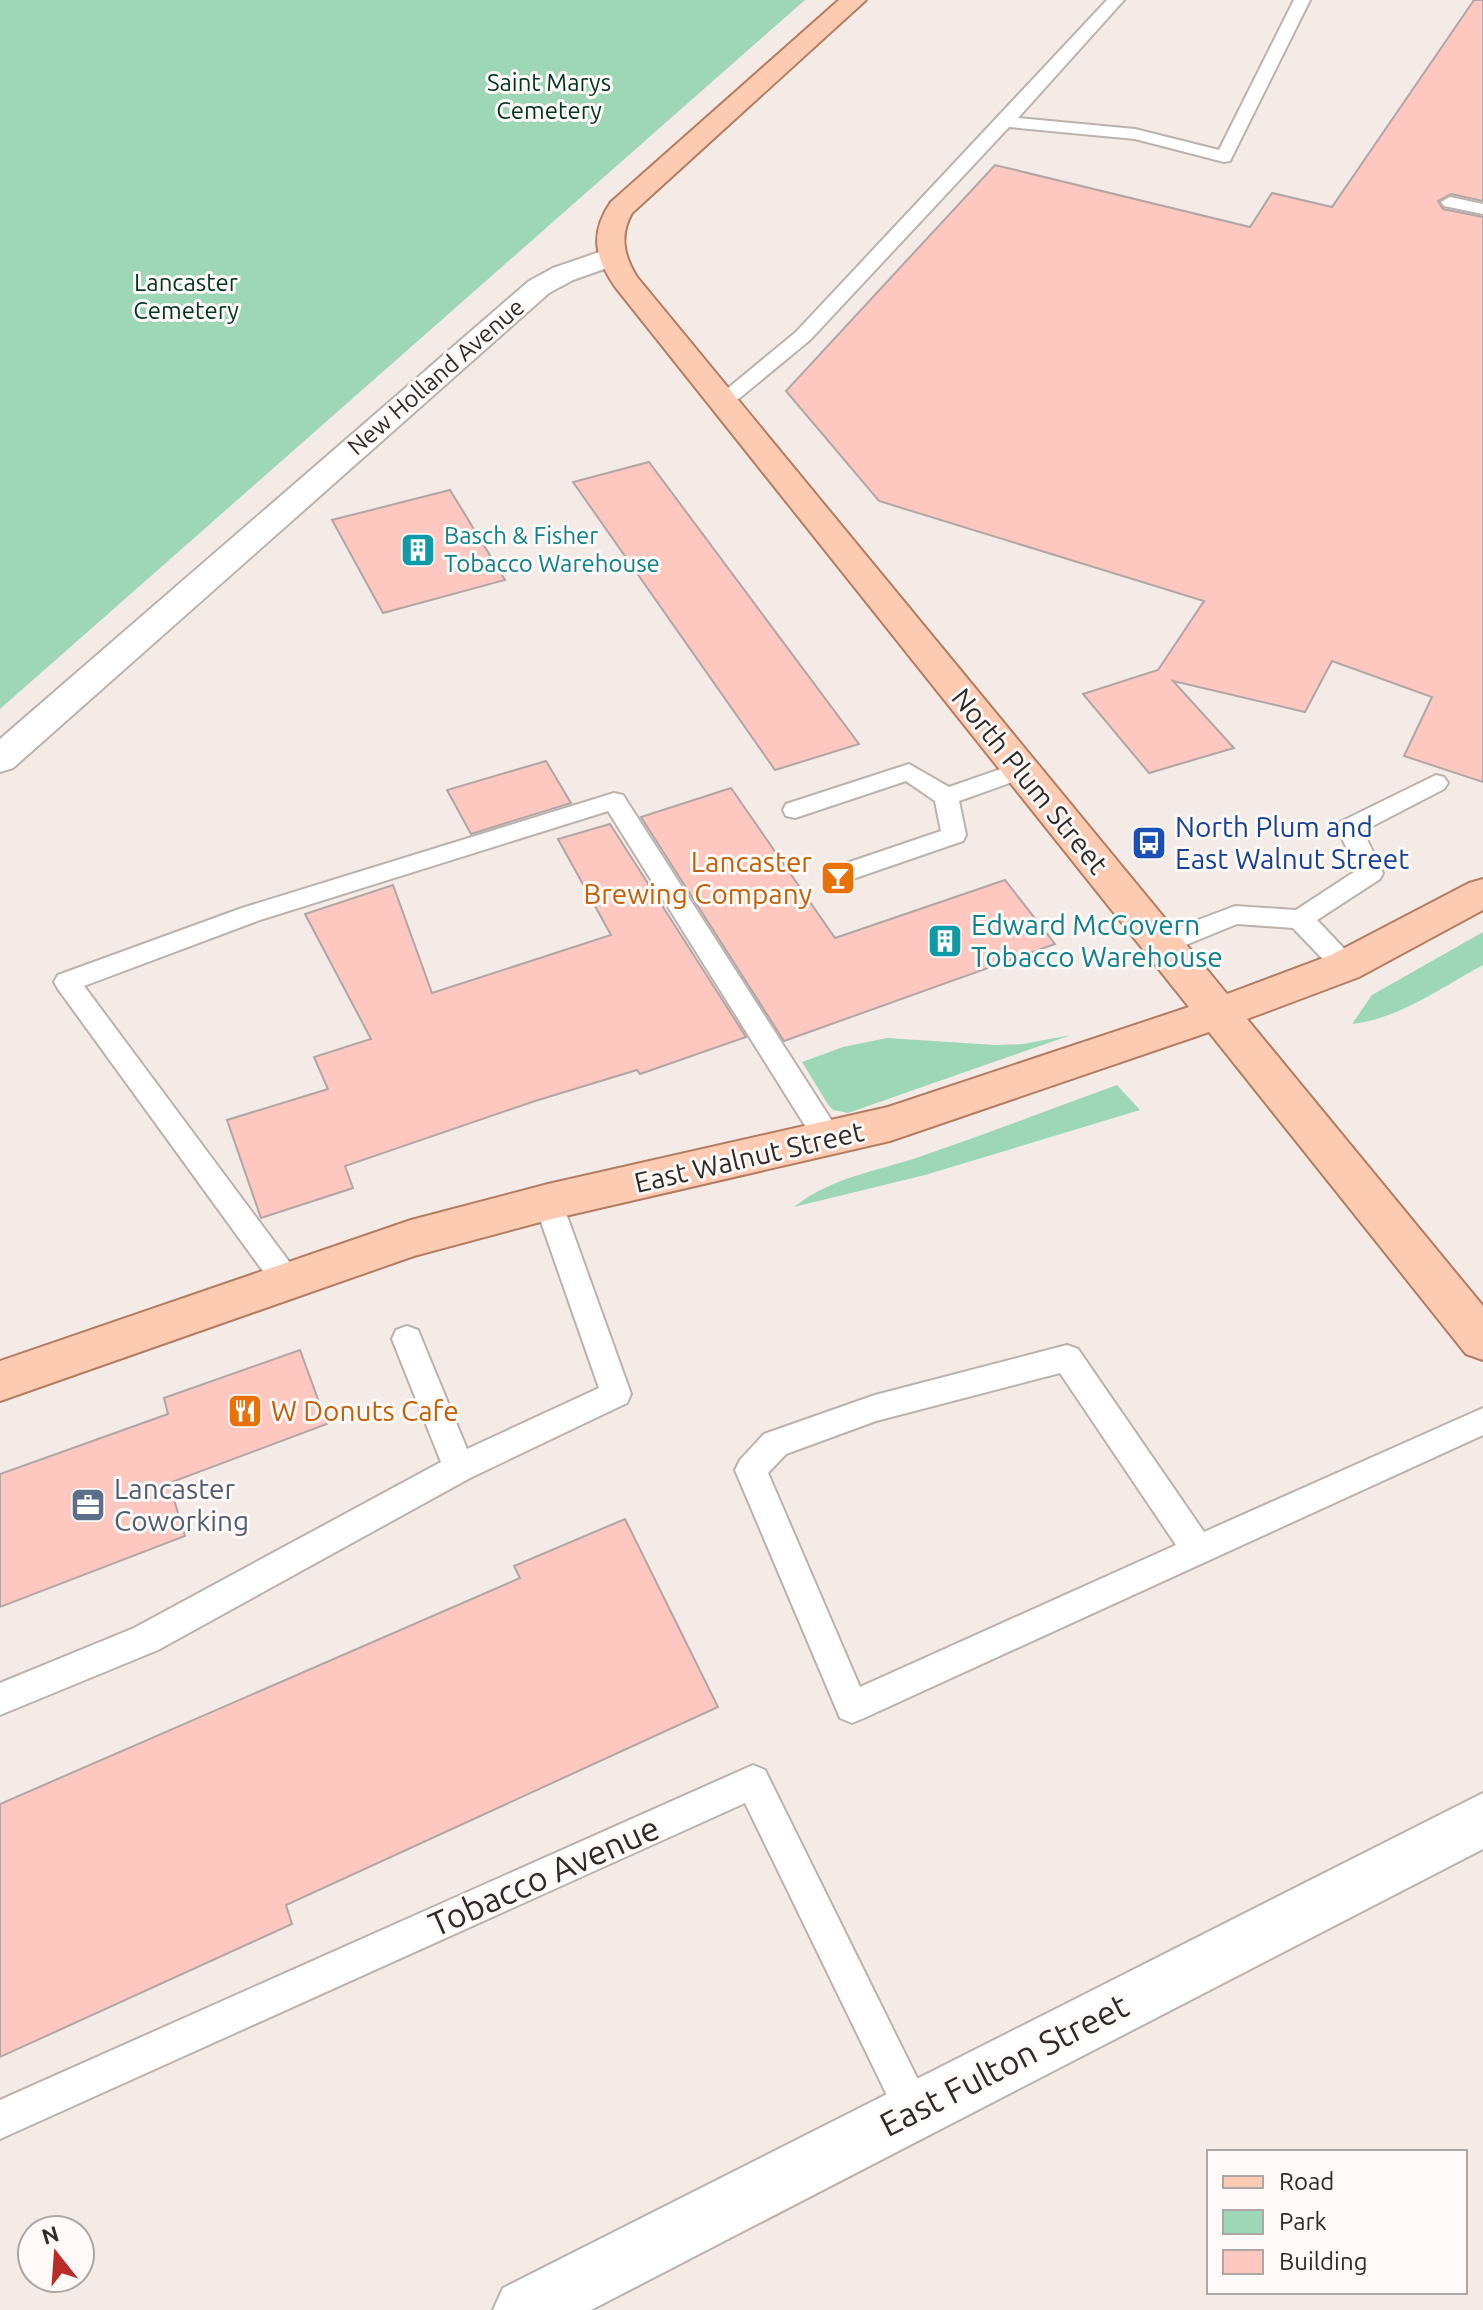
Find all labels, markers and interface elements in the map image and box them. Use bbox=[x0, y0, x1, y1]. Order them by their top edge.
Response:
park label: Saint Marys Cemetery bbox=[487, 69, 611, 124]
park label: Lancaster Cemetery bbox=[133, 269, 239, 324]
street label: New Holland Avenue bbox=[342, 293, 529, 460]
place label: Basch & Fisher Tobacco Warehouse bbox=[444, 522, 660, 577]
building icon: Basch & Fisher Tobacco Warehouse bbox=[399, 531, 437, 569]
street label: North Plum Street bbox=[946, 682, 1115, 880]
place label: North Plum and East Walnut Street bbox=[1175, 811, 1409, 874]
bus stop icon: North Plum and East Walnut Street bbox=[1130, 824, 1168, 862]
place label: Lancaster Brewing Company bbox=[583, 846, 812, 909]
bar icon: Lancaster Brewing Company bbox=[819, 859, 857, 897]
place label: Edward McGovern Tobacco Warehouse bbox=[971, 909, 1223, 972]
building icon: Edward McGovern Tobacco Warehouse bbox=[926, 922, 964, 960]
street label: East Walnut Street bbox=[631, 1115, 867, 1198]
restaurant icon: W Donuts Cafe bbox=[226, 1392, 264, 1430]
place label: W Donuts Cafe bbox=[271, 1395, 459, 1426]
place label: Lancaster Coworking bbox=[114, 1473, 249, 1536]
office icon: Lancaster Coworking bbox=[69, 1486, 107, 1524]
street label: Tobacco Avenue bbox=[423, 1807, 665, 1943]
street label: East Fulton Street bbox=[873, 1985, 1134, 2143]
legend bbox=[1207, 2150, 1467, 2294]
text: Road bbox=[1279, 2168, 1334, 2195]
text: Park bbox=[1279, 2208, 1327, 2235]
north arrow bbox=[16, 2214, 96, 2294]
text: N bbox=[38, 2220, 62, 2249]
text: Building bbox=[1279, 2248, 1367, 2275]

